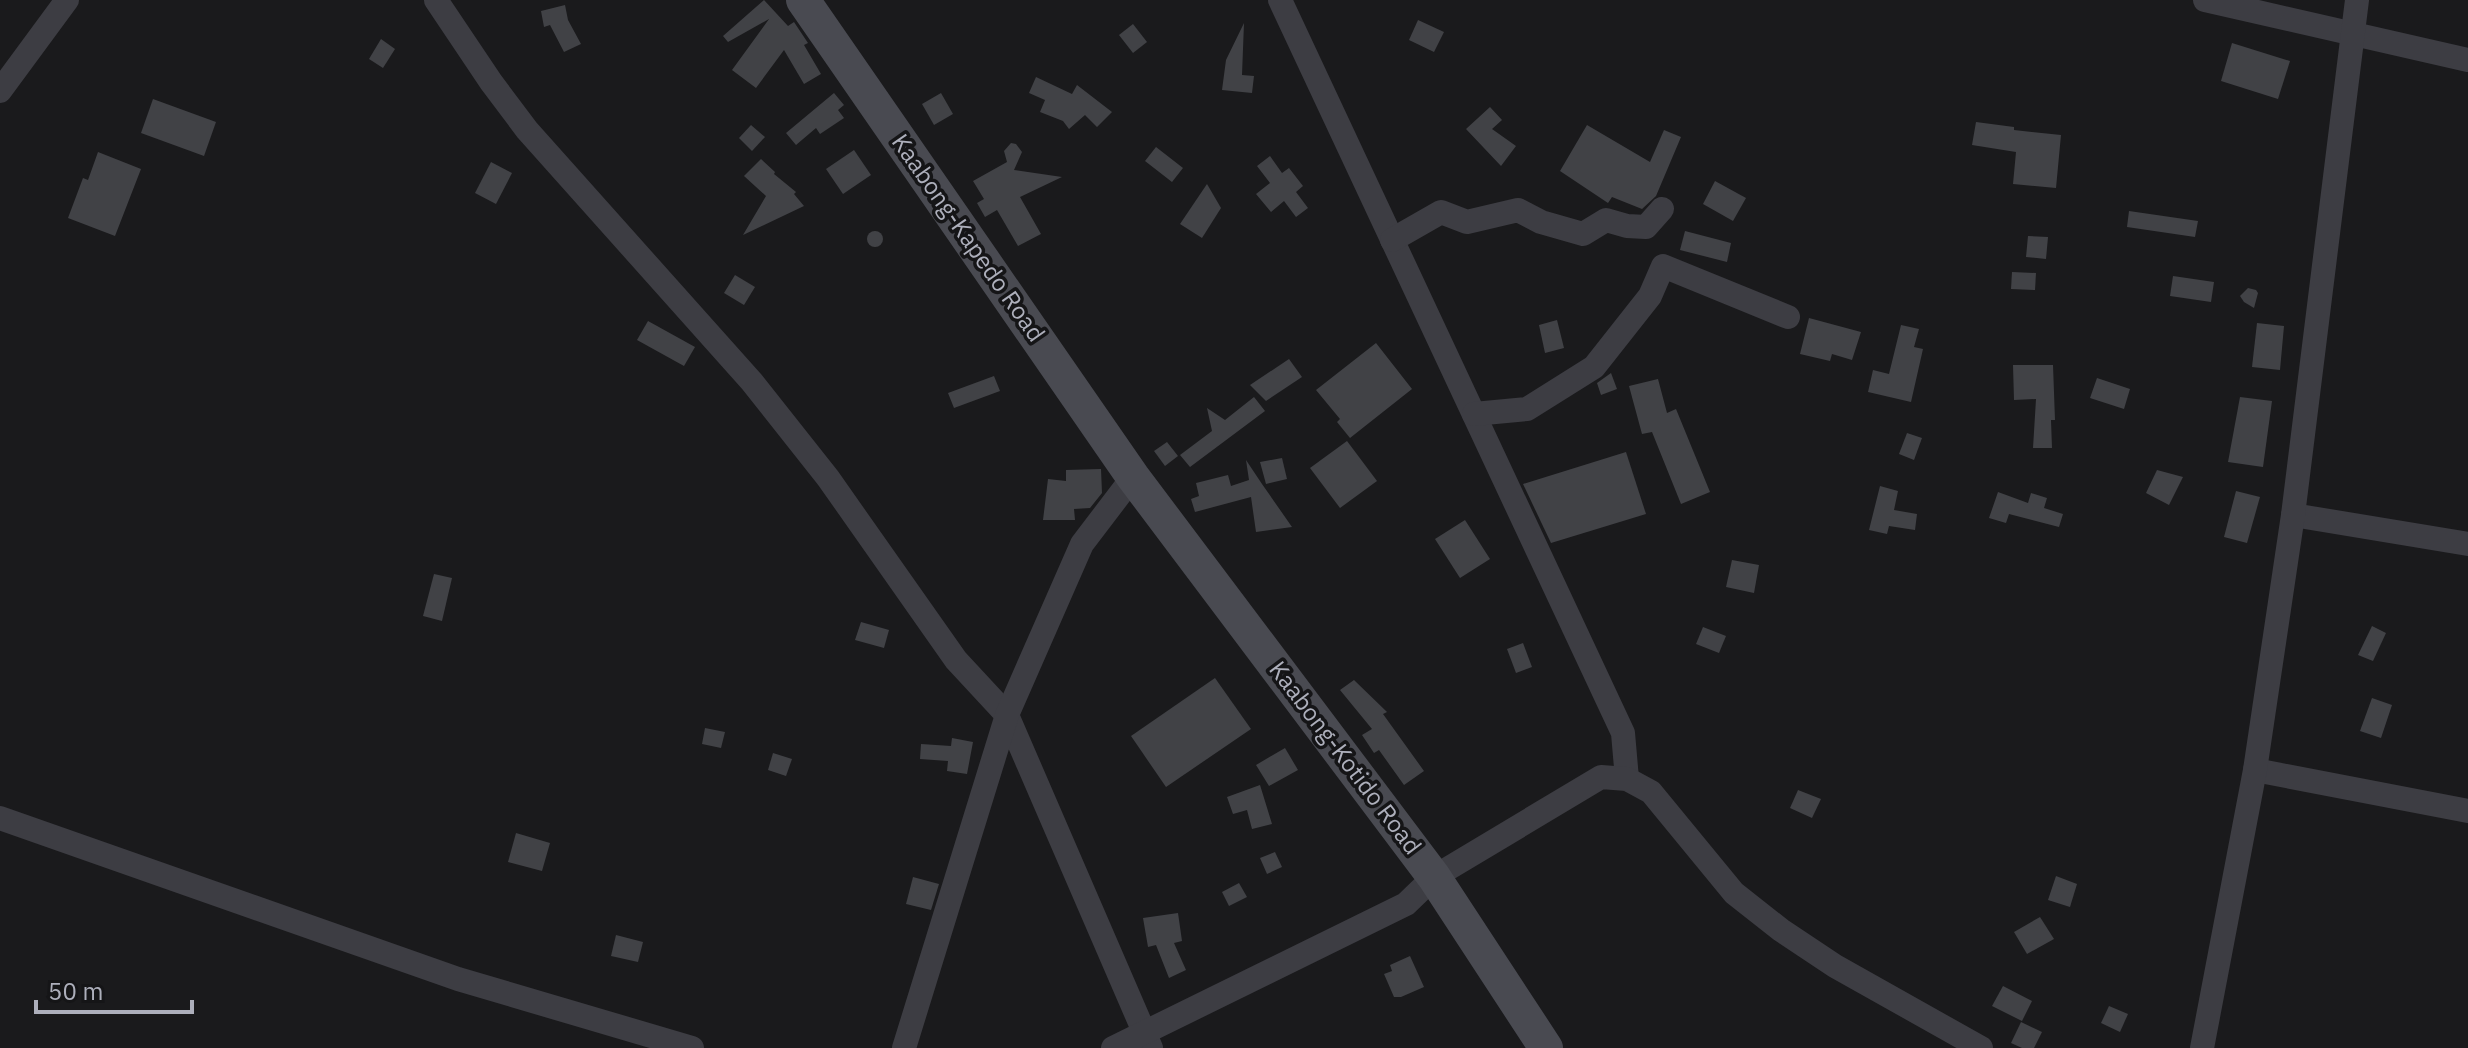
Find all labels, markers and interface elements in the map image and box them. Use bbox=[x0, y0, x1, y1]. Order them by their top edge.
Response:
street label: Kaabong-Kapedo Road bbox=[885, 127, 1053, 348]
street label: Kaabong-Kotido Road bbox=[1262, 654, 1429, 861]
scale bar bbox=[36, 964, 192, 1014]
text: 50 m bbox=[48, 975, 103, 1007]

